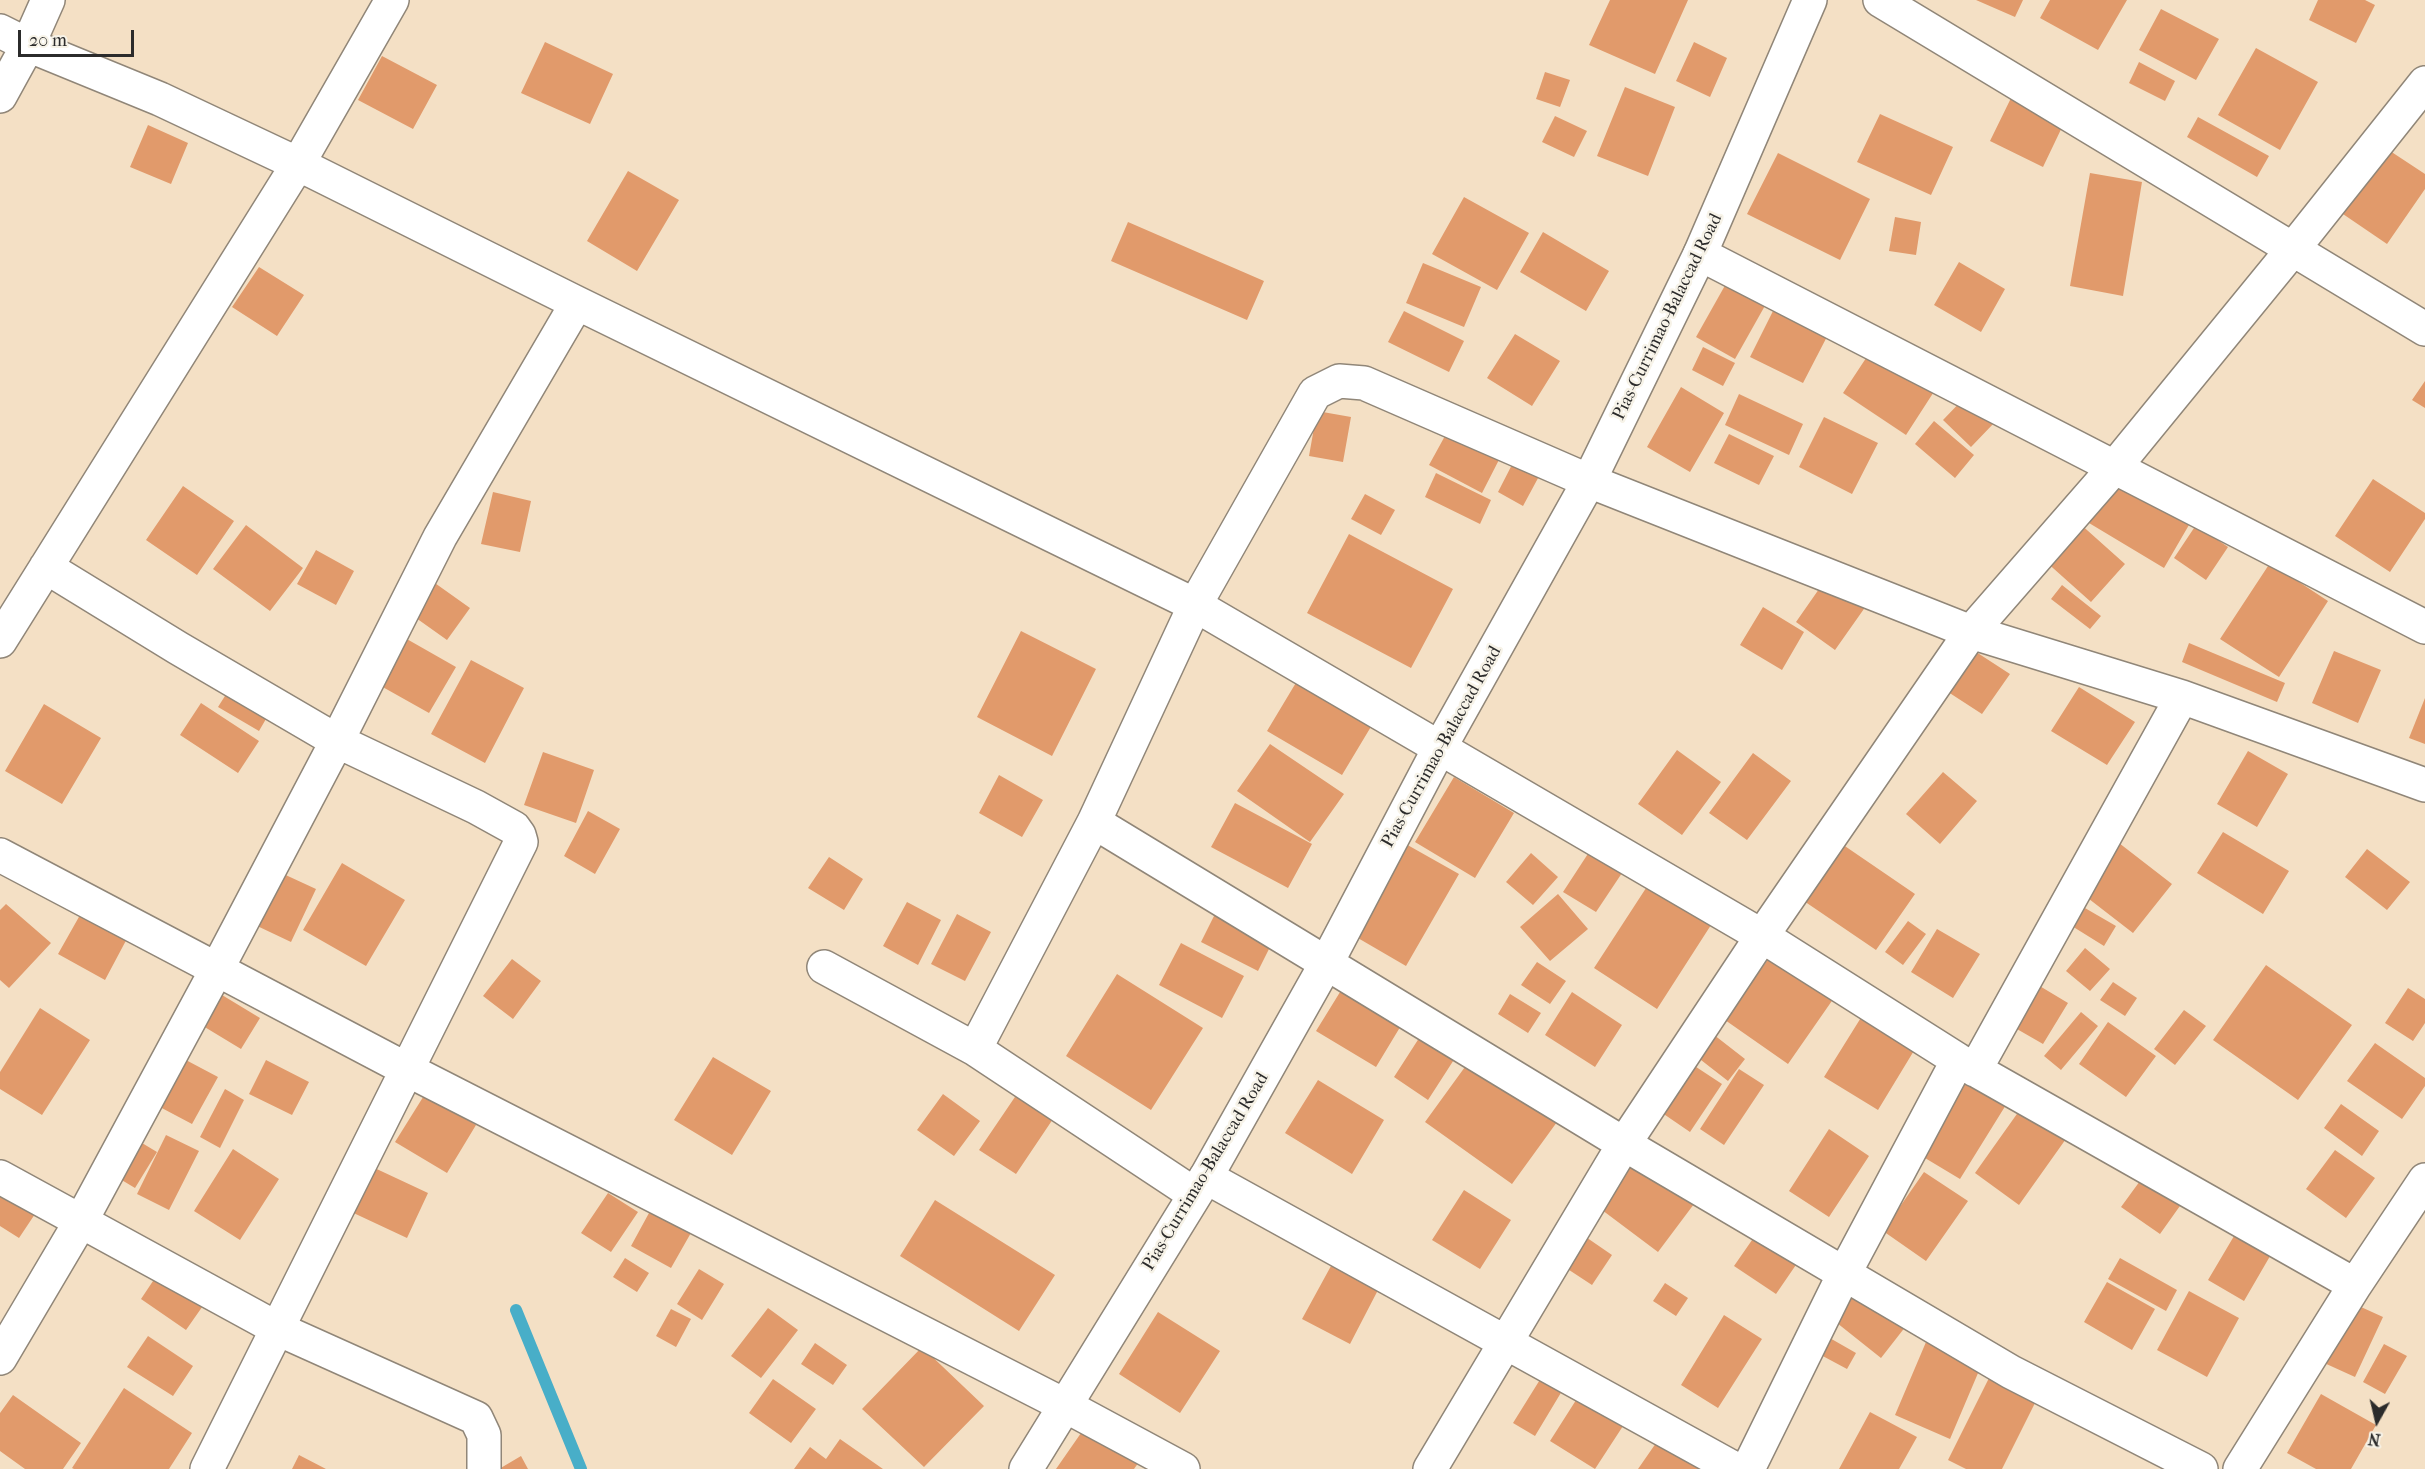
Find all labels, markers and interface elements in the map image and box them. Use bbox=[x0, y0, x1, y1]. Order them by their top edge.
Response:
scale bar bbox=[21, 18, 136, 56]
text: 20 m bbox=[29, 30, 67, 51]
street label: Pias-Currimao-Balaccad Road bbox=[1609, 210, 1727, 424]
street label: Pias-Currimao-Balaccad Road bbox=[1378, 642, 1506, 852]
street label: Pias-Currimao-Balaccad Road bbox=[1138, 1069, 1274, 1275]
north arrow bbox=[2347, 1391, 2407, 1451]
text: N bbox=[2367, 1429, 2382, 1450]

